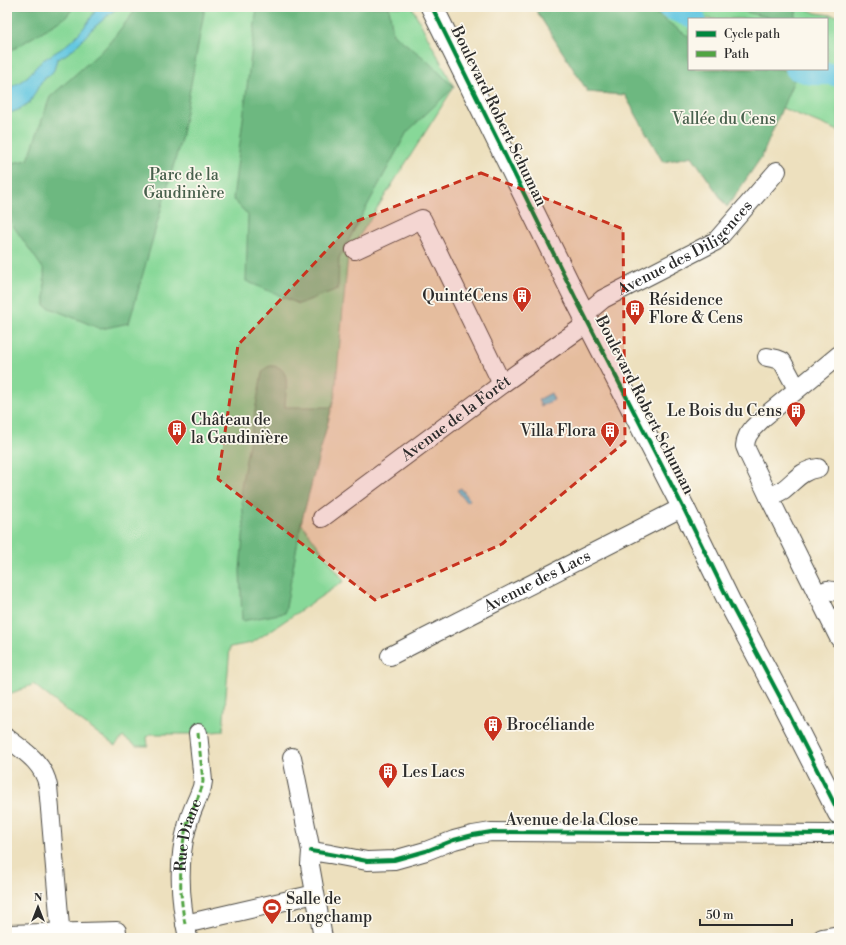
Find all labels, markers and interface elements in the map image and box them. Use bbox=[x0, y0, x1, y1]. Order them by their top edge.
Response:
legend bbox=[688, 18, 828, 70]
street label: Boulevard Robert Schuman bbox=[446, 22, 552, 210]
text: Cycle path bbox=[724, 27, 780, 42]
text: Path bbox=[724, 47, 749, 62]
park label: Vallée du Cens bbox=[671, 109, 776, 129]
park label: Parc de la Gaudinière bbox=[143, 165, 225, 203]
street label: Avenue des Diligences bbox=[613, 196, 757, 300]
building icon: QuintéCens bbox=[511, 285, 533, 313]
place label: QuintéCens bbox=[422, 286, 508, 306]
place label: Résidence Flore & Cens bbox=[649, 290, 743, 328]
building icon: Résidence Flore & Cens bbox=[624, 298, 646, 326]
street label: Boulevard Robert Schuman bbox=[591, 311, 699, 498]
street label: Avenue de la Forêt bbox=[396, 371, 515, 466]
building icon: Le Bois du Cens bbox=[785, 400, 807, 428]
place label: Le Bois du Cens bbox=[667, 401, 782, 421]
place label: Château de la Gaudinière bbox=[191, 410, 288, 448]
building icon: Château de la Gaudinière bbox=[166, 418, 188, 446]
building icon: Villa Flora bbox=[599, 420, 621, 448]
place label: Villa Flora bbox=[519, 421, 597, 441]
street label: Avenue des Lacs bbox=[479, 546, 594, 617]
building icon: Brocéliande bbox=[482, 714, 504, 742]
place label: Brocéliande bbox=[506, 715, 595, 735]
building icon: Les Lacs bbox=[377, 761, 399, 789]
place label: Les Lacs bbox=[402, 762, 465, 782]
street label: Rue Diane bbox=[171, 795, 206, 872]
street label: Avenue de la Close bbox=[505, 810, 638, 830]
north arrow bbox=[18, 887, 58, 927]
place label: Salle de Longchamp bbox=[286, 889, 372, 927]
text: N bbox=[34, 891, 43, 905]
sports icon: Salle de Longchamp bbox=[261, 897, 283, 925]
scale bar bbox=[700, 901, 792, 927]
text: 50 m bbox=[706, 908, 734, 923]

